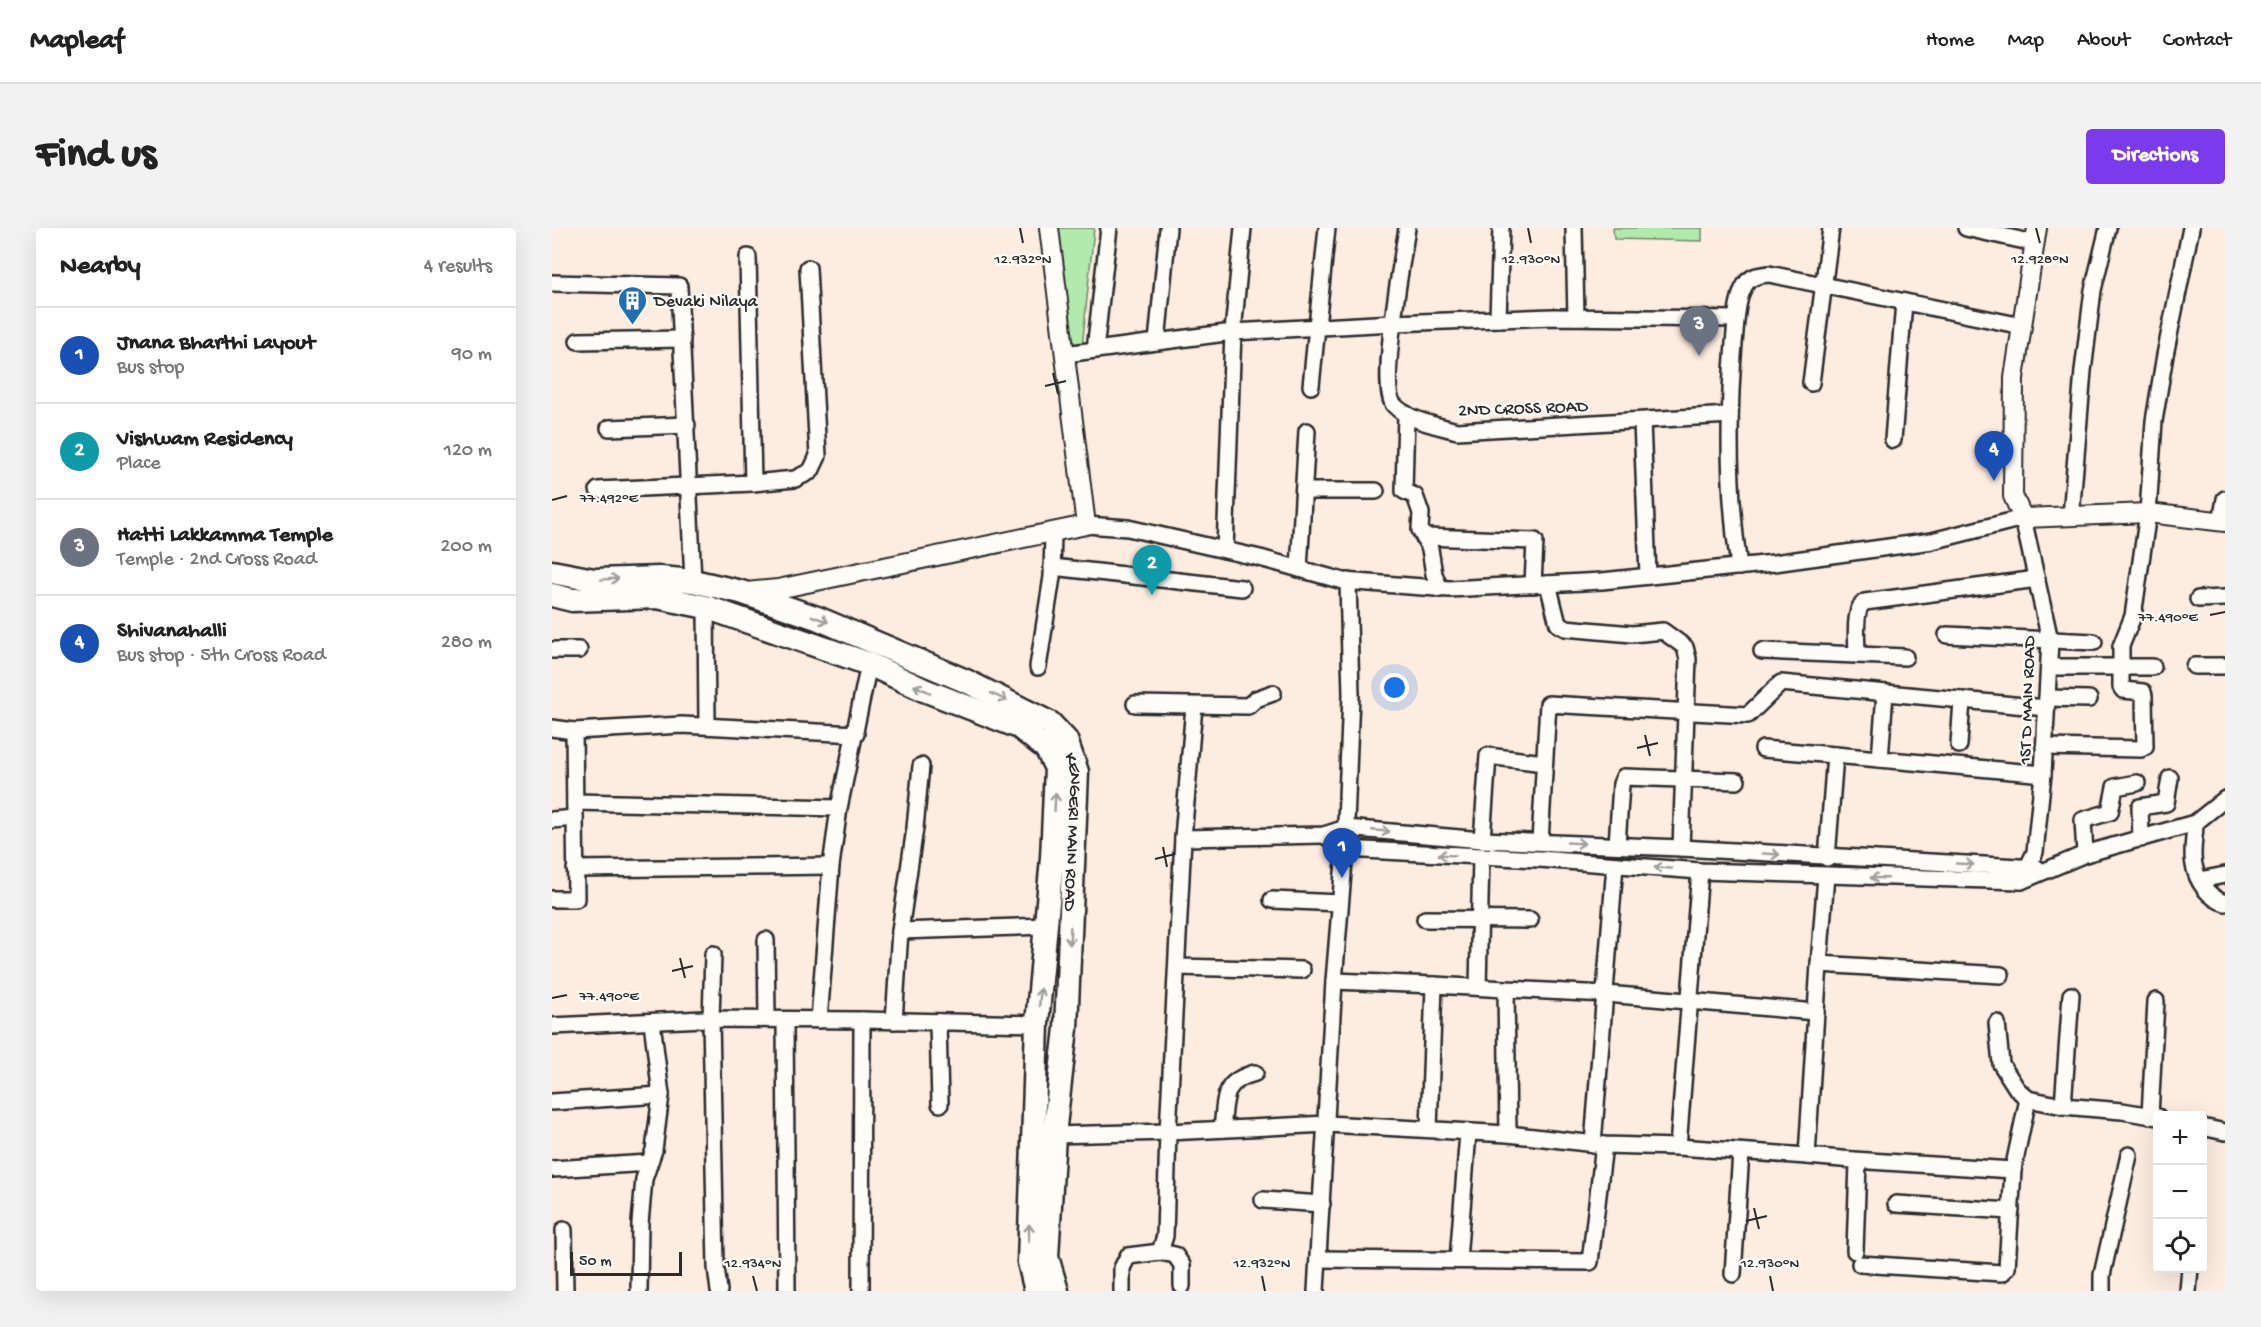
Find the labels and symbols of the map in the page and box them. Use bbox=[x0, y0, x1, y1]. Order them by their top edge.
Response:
text: 12.932°N bbox=[993, 251, 1052, 269]
text: 12.930°N bbox=[1501, 251, 1560, 269]
text: 12.928°N bbox=[2010, 251, 2069, 269]
building icon: Devaki Nilaya bbox=[617, 284, 649, 326]
place label: Devaki Nilaya bbox=[653, 292, 759, 313]
pin: 3 bbox=[1680, 306, 1718, 356]
street label: 2ND CROSS ROAD bbox=[1458, 397, 1589, 422]
pin: 4 bbox=[1974, 432, 2014, 481]
text: 77.492°E bbox=[579, 490, 639, 508]
pin: 2 bbox=[1132, 546, 1172, 595]
one-way arrow bbox=[599, 574, 619, 585]
text: 77.490°E bbox=[2137, 609, 2198, 627]
one-way arrow bbox=[810, 614, 828, 625]
street label: 1ST D MAIN ROAD bbox=[2016, 635, 2041, 766]
your location bbox=[1380, 673, 1409, 702]
one-way arrow bbox=[914, 682, 932, 694]
one-way arrow bbox=[989, 691, 1007, 703]
street label: KENGERI MAIN ROAD bbox=[1058, 750, 1085, 912]
one-way arrow bbox=[1049, 793, 1060, 813]
one-way arrow bbox=[1371, 826, 1391, 837]
pin: 1 bbox=[1322, 828, 1362, 878]
one-way arrow bbox=[1566, 838, 1586, 849]
one-way arrow bbox=[1438, 849, 1458, 860]
one-way arrow bbox=[1760, 849, 1780, 860]
one-way arrow bbox=[1955, 859, 1975, 870]
one-way arrow bbox=[1653, 862, 1673, 873]
one-way arrow bbox=[1869, 872, 1889, 883]
one-way arrow bbox=[1064, 926, 1075, 946]
one-way arrow bbox=[1034, 987, 1045, 1007]
text: 77.490°E bbox=[578, 988, 639, 1006]
one-way arrow bbox=[1024, 1224, 1035, 1244]
scale bar bbox=[570, 1249, 682, 1276]
text: 12.934°N bbox=[723, 1255, 782, 1273]
text: 12.932°N bbox=[1232, 1255, 1291, 1273]
text: 12.930°N bbox=[1740, 1255, 1799, 1273]

